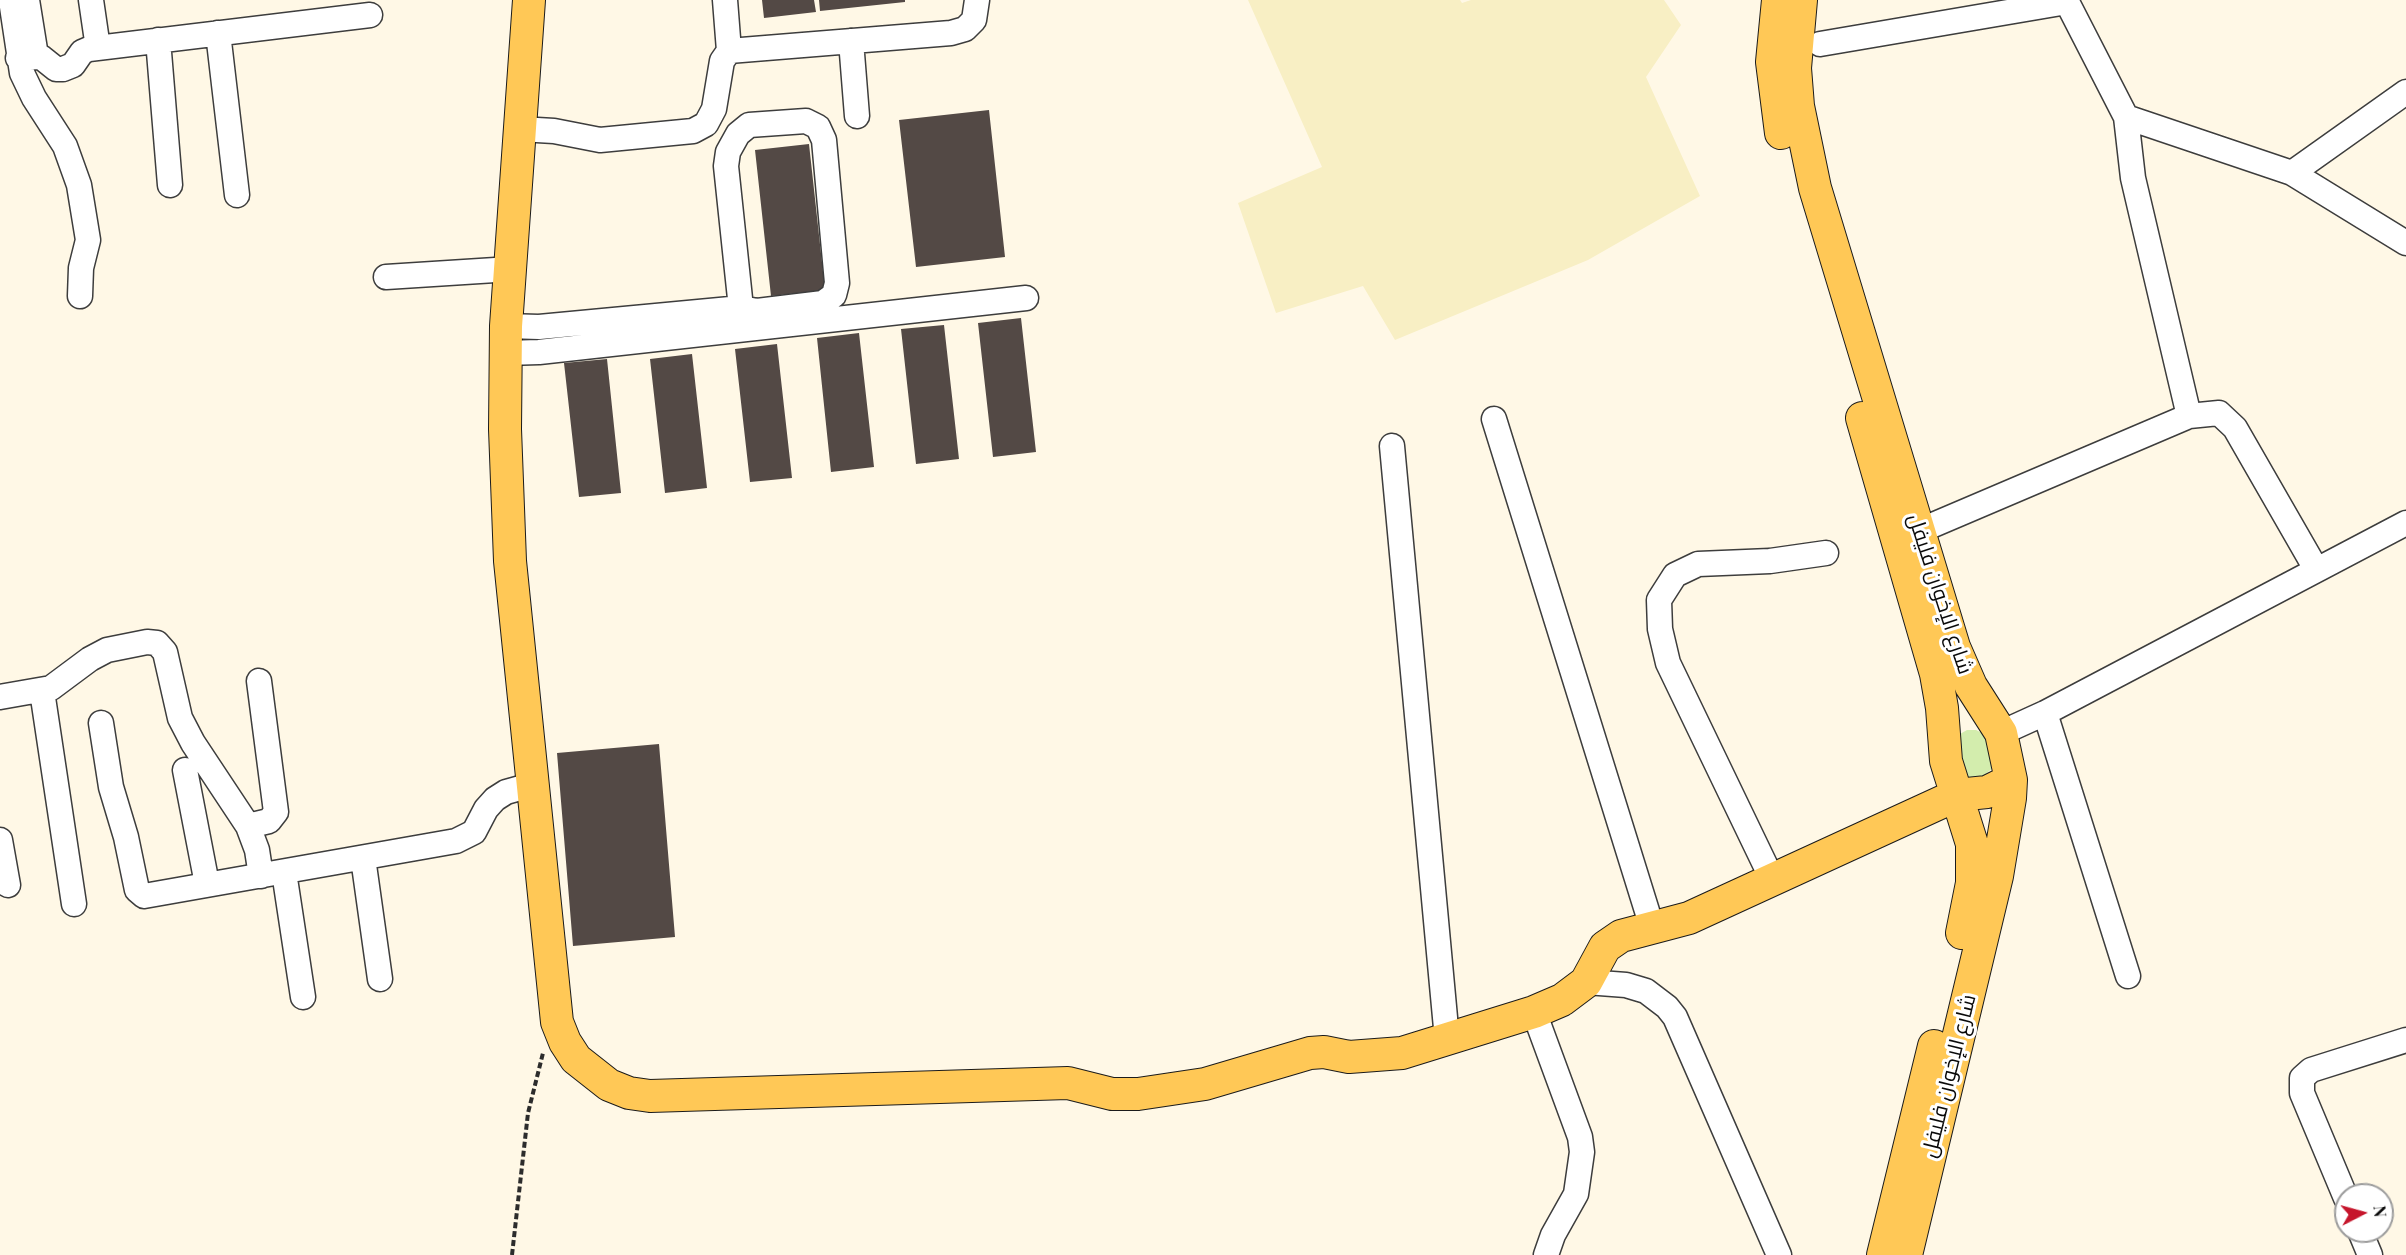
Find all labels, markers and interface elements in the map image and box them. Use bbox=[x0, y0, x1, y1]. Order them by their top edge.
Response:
street label: شارع الإخوان فليفل bbox=[1902, 511, 1978, 677]
street label: شارع الإخوان فليفل bbox=[1917, 992, 1981, 1160]
north arrow bbox=[2334, 1183, 2394, 1243]
text: N bbox=[2369, 1204, 2391, 1218]

